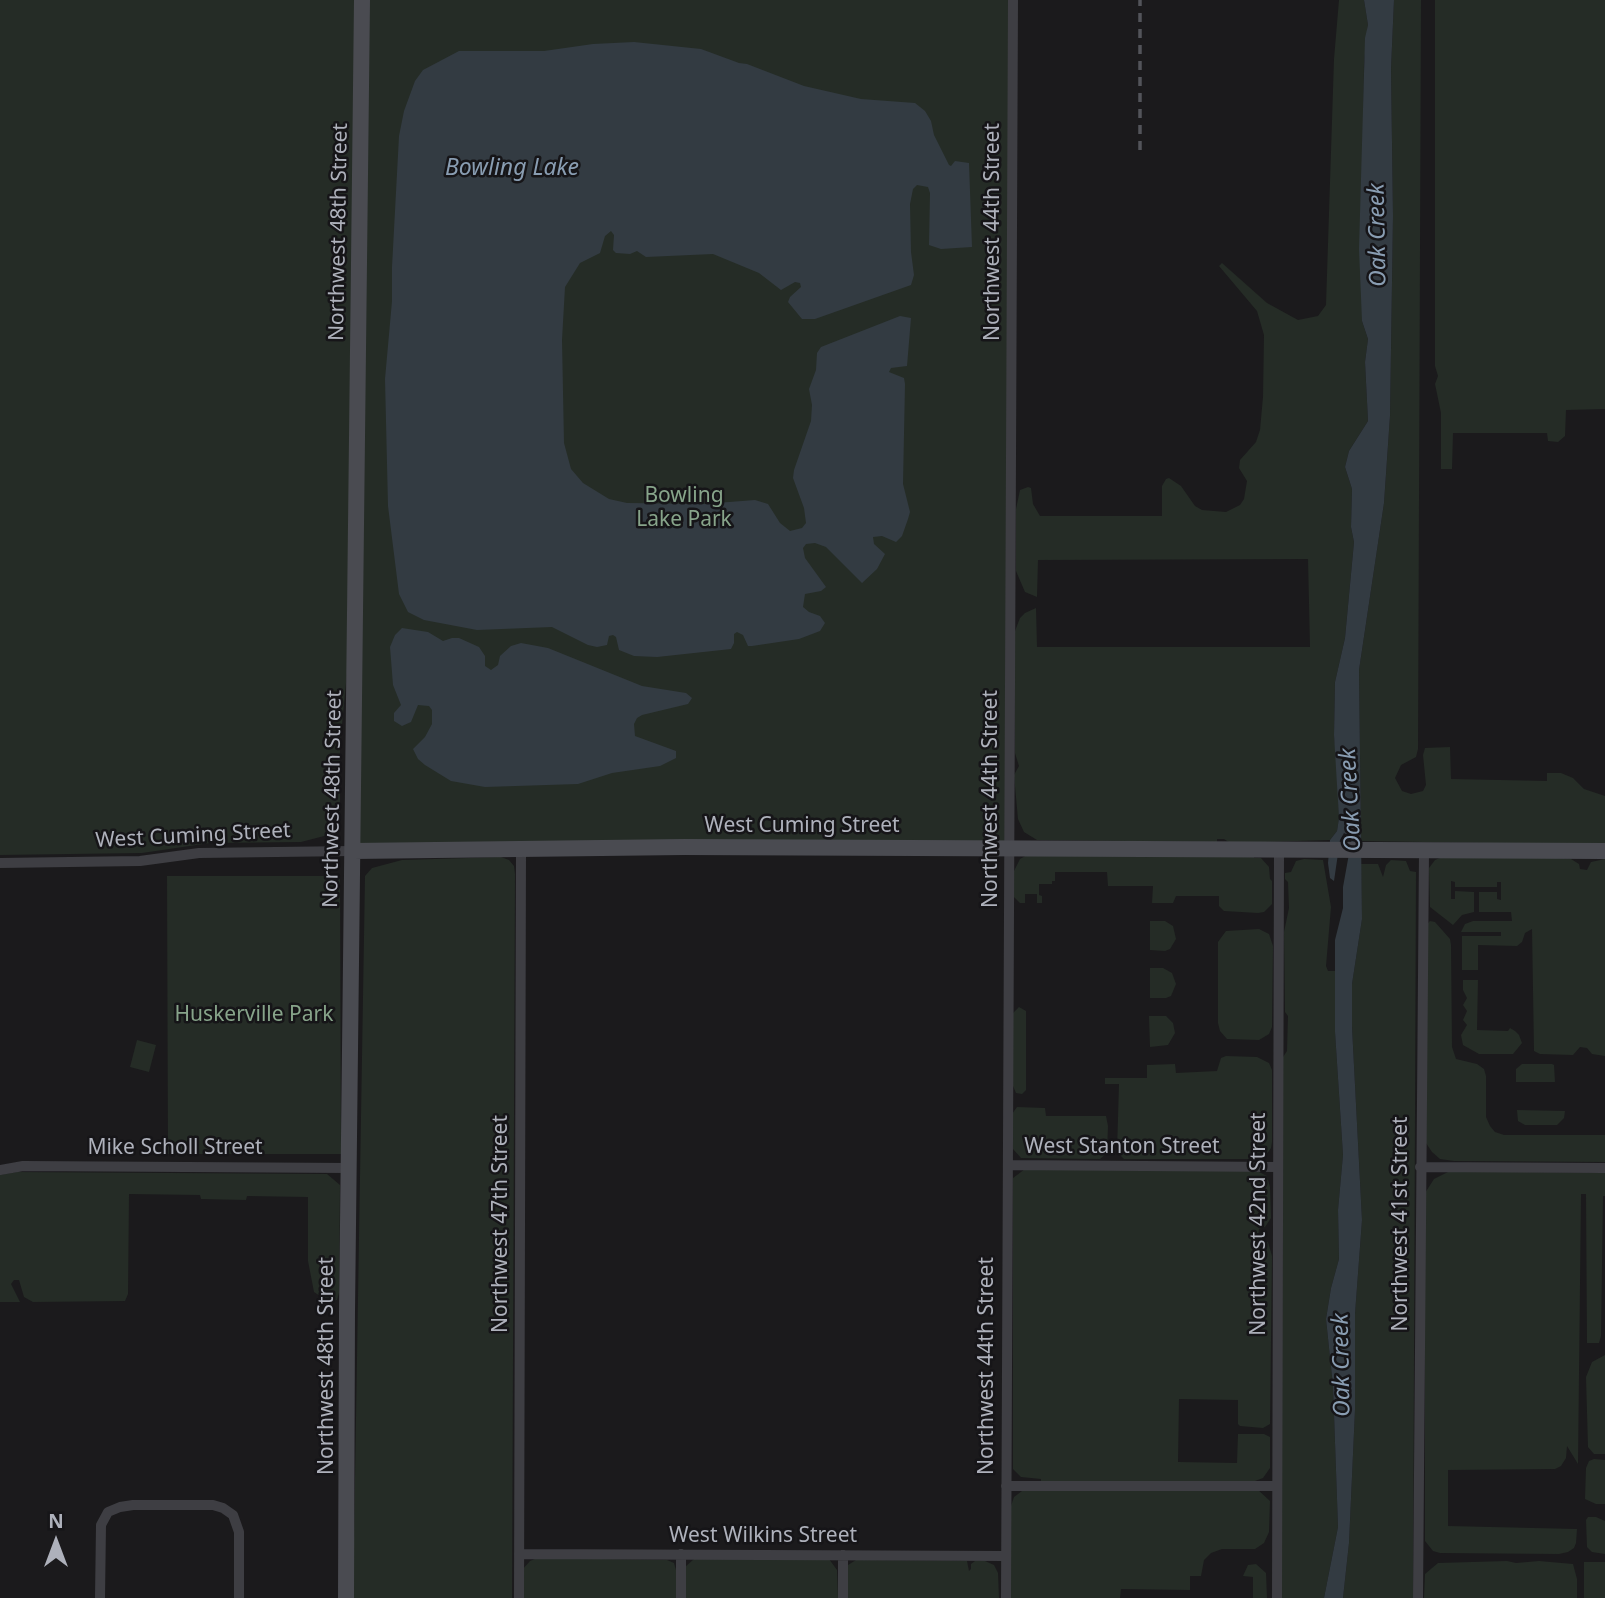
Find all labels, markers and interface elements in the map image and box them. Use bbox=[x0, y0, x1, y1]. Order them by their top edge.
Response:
street label: Northwest 48th Street bbox=[324, 123, 354, 341]
street label: Northwest 44th Street bbox=[980, 123, 1006, 341]
water label: Bowling Lake bbox=[445, 154, 579, 182]
water label: Oak Creek bbox=[1363, 183, 1393, 287]
park label: Bowling Lake Park bbox=[636, 483, 732, 533]
street label: Northwest 48th Street bbox=[318, 690, 348, 908]
street label: Northwest 44th Street bbox=[978, 690, 1004, 908]
water label: Oak Creek bbox=[1335, 748, 1367, 852]
street label: West Cuming Street bbox=[704, 813, 900, 839]
street label: West Cuming Street bbox=[95, 818, 291, 854]
park label: Huskerville Park bbox=[175, 1002, 333, 1028]
street label: Northwest 42nd Street bbox=[1246, 1112, 1272, 1336]
street label: Northwest 47th Street bbox=[488, 1115, 514, 1333]
street label: Northwest 41st Street bbox=[1388, 1116, 1414, 1332]
street label: West Stanton Street bbox=[1024, 1134, 1220, 1160]
street label: Mike Scholl Street bbox=[87, 1135, 263, 1161]
street label: Northwest 48th Street bbox=[314, 1257, 340, 1475]
street label: Northwest 44th Street bbox=[974, 1257, 1000, 1475]
water label: Oak Creek bbox=[1327, 1313, 1357, 1417]
north arrow bbox=[21, 1507, 91, 1577]
text: N bbox=[48, 1508, 64, 1534]
street label: West Wilkins Street bbox=[669, 1523, 857, 1549]

